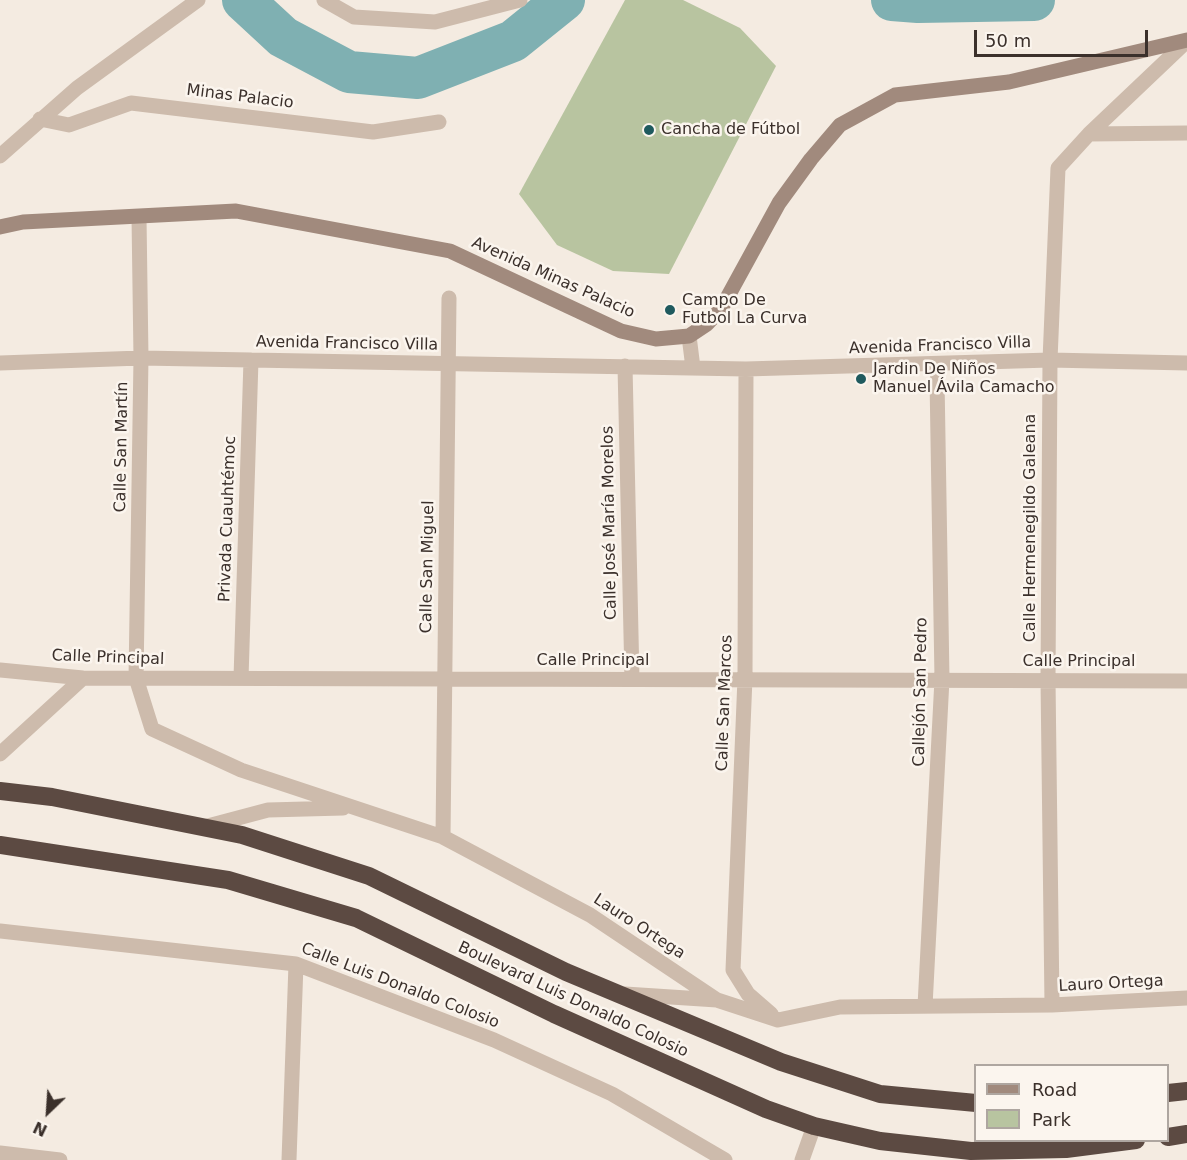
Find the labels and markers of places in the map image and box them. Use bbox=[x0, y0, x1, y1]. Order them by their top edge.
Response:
place label: Cancha de Fútbol bbox=[661, 120, 800, 140]
marker: Cancha de Fútbol bbox=[642, 123, 656, 137]
place label: Campo De Futbol La Curva bbox=[682, 291, 807, 329]
marker: Campo De Futbol La Curva bbox=[663, 303, 677, 317]
place label: Jardin De Niños Manuel Ávila Camacho bbox=[873, 360, 1055, 398]
marker: Jardin De Niños Manuel Ávila Camacho bbox=[854, 372, 868, 386]

